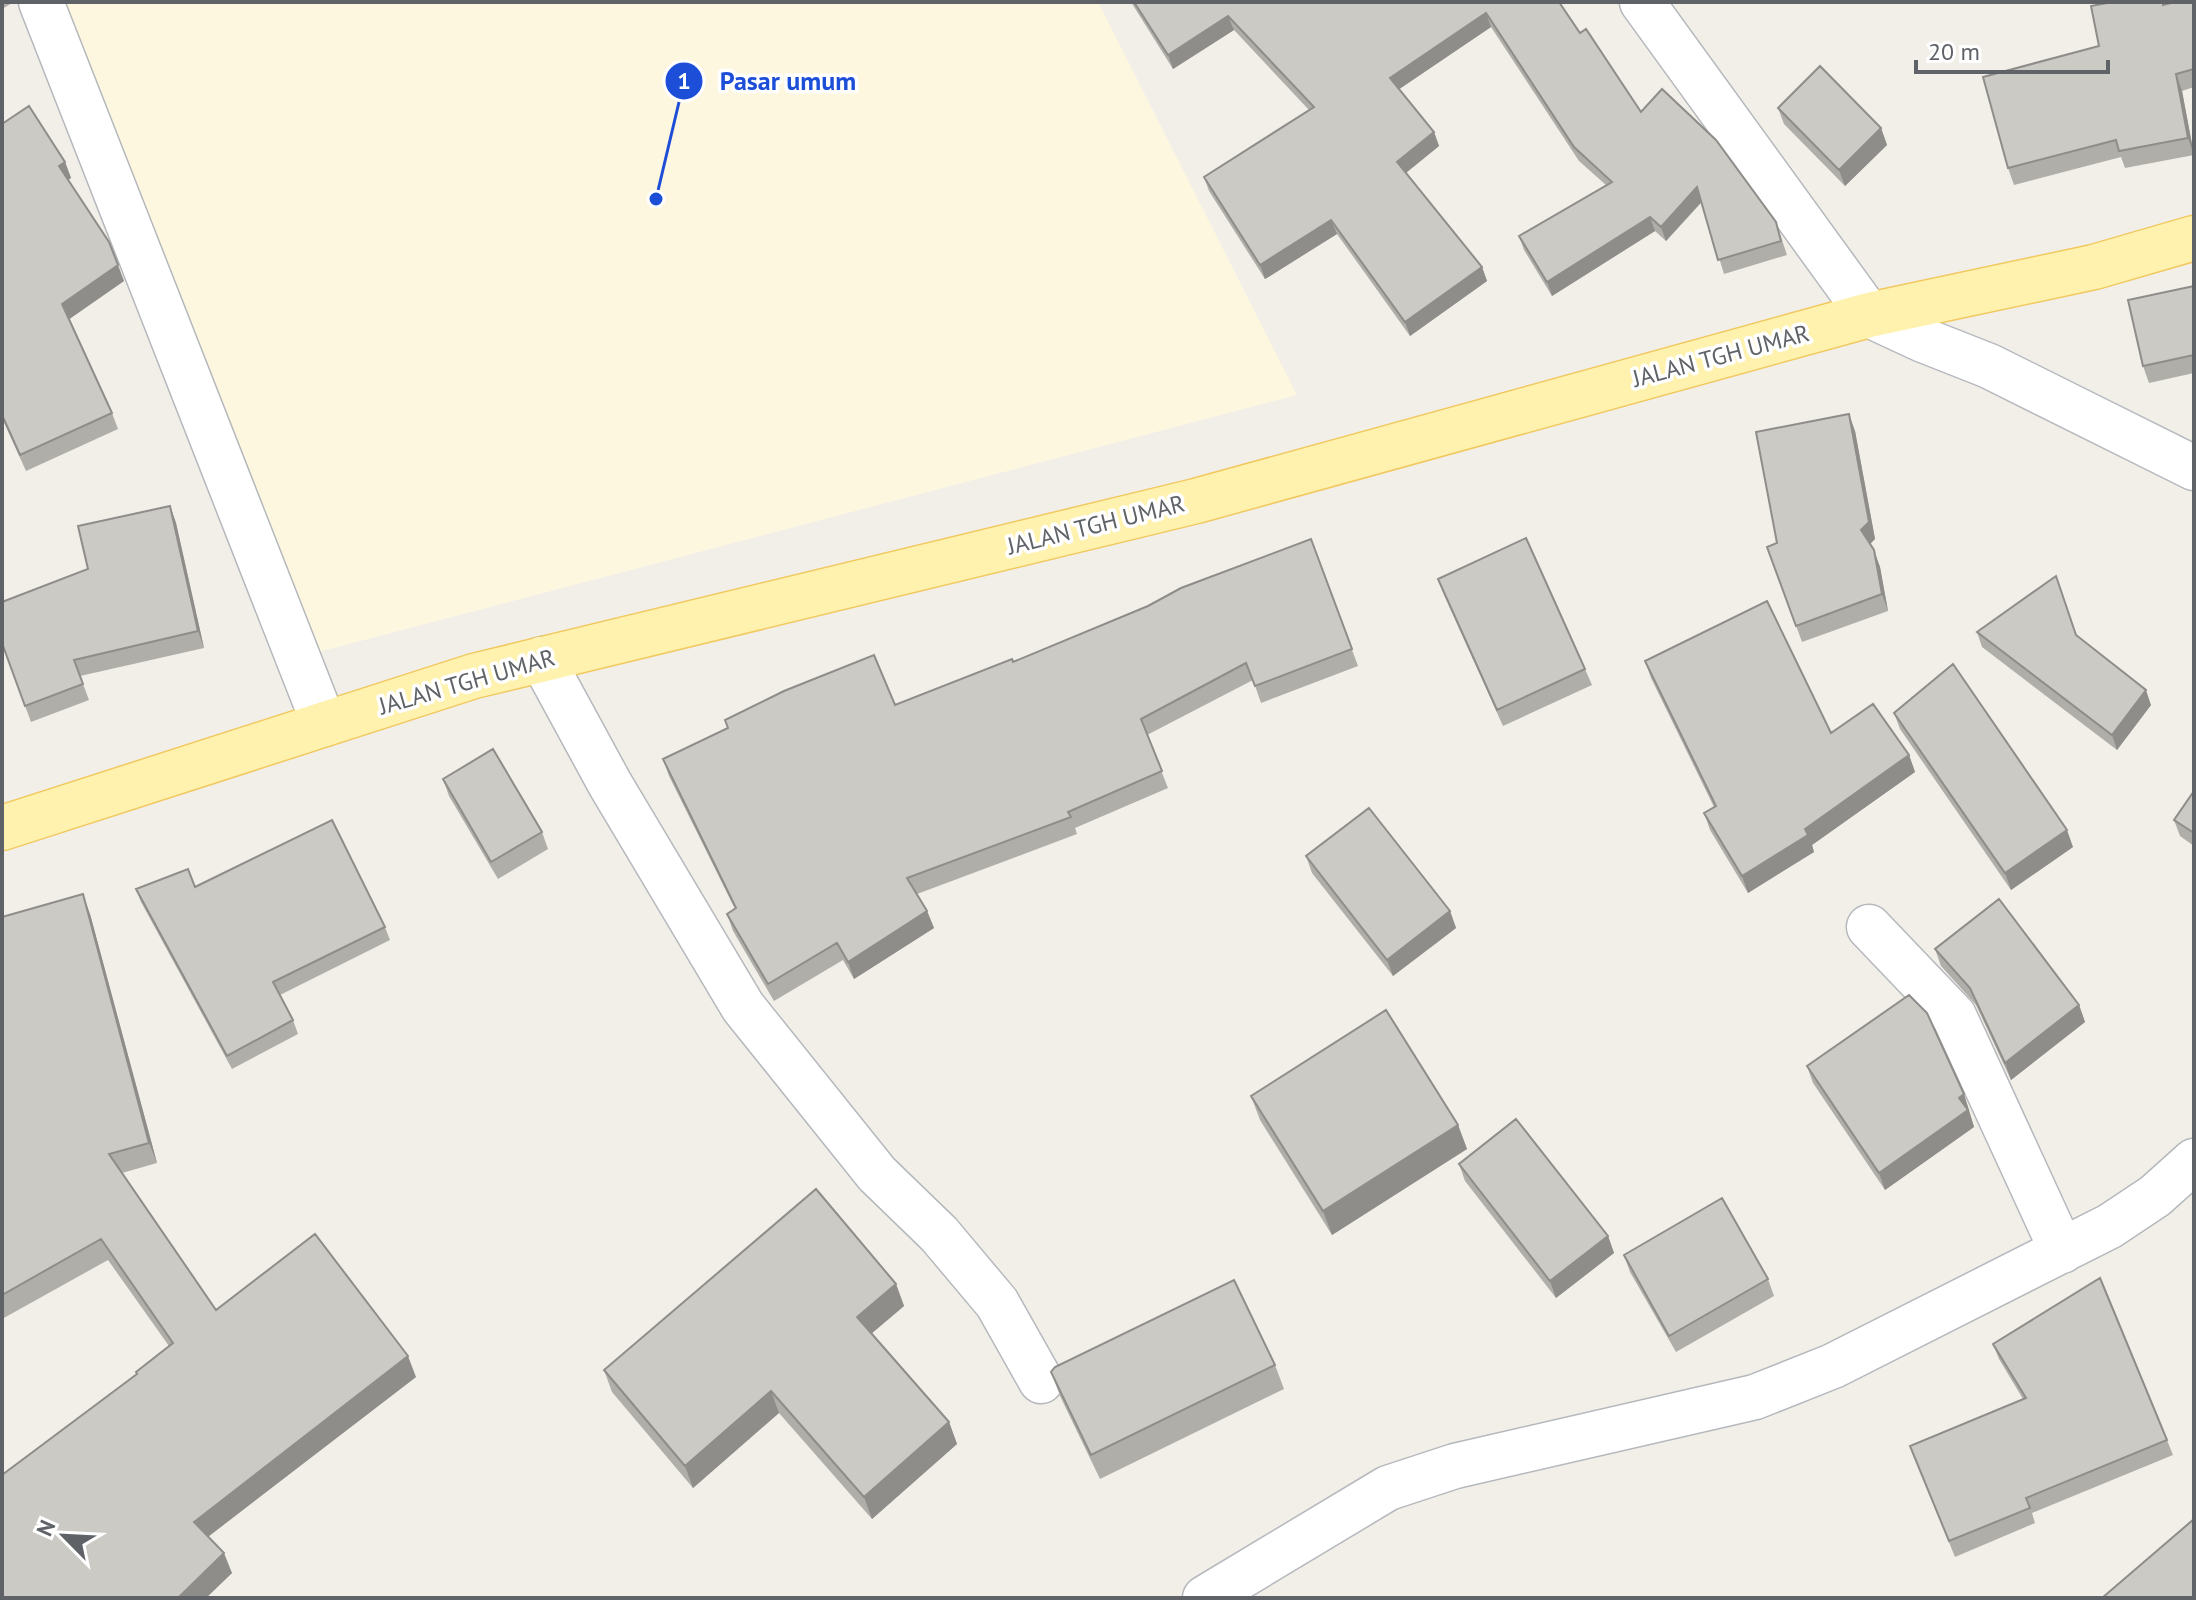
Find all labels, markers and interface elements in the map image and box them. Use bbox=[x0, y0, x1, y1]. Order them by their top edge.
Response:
scale bar bbox=[1916, 24, 2108, 74]
text: 20 m bbox=[1928, 36, 1980, 67]
callout: Pasar umum bbox=[664, 56, 872, 106]
text: Pasar umum bbox=[720, 64, 856, 97]
text: 1 bbox=[677, 65, 691, 96]
street label: JALAN TGH UMAR bbox=[1628, 317, 1813, 394]
street label: JALAN TGH UMAR bbox=[1003, 487, 1188, 562]
street label: JALAN TGH UMAR bbox=[374, 642, 559, 722]
north arrow bbox=[24, 1496, 104, 1576]
text: N bbox=[30, 1516, 61, 1540]

